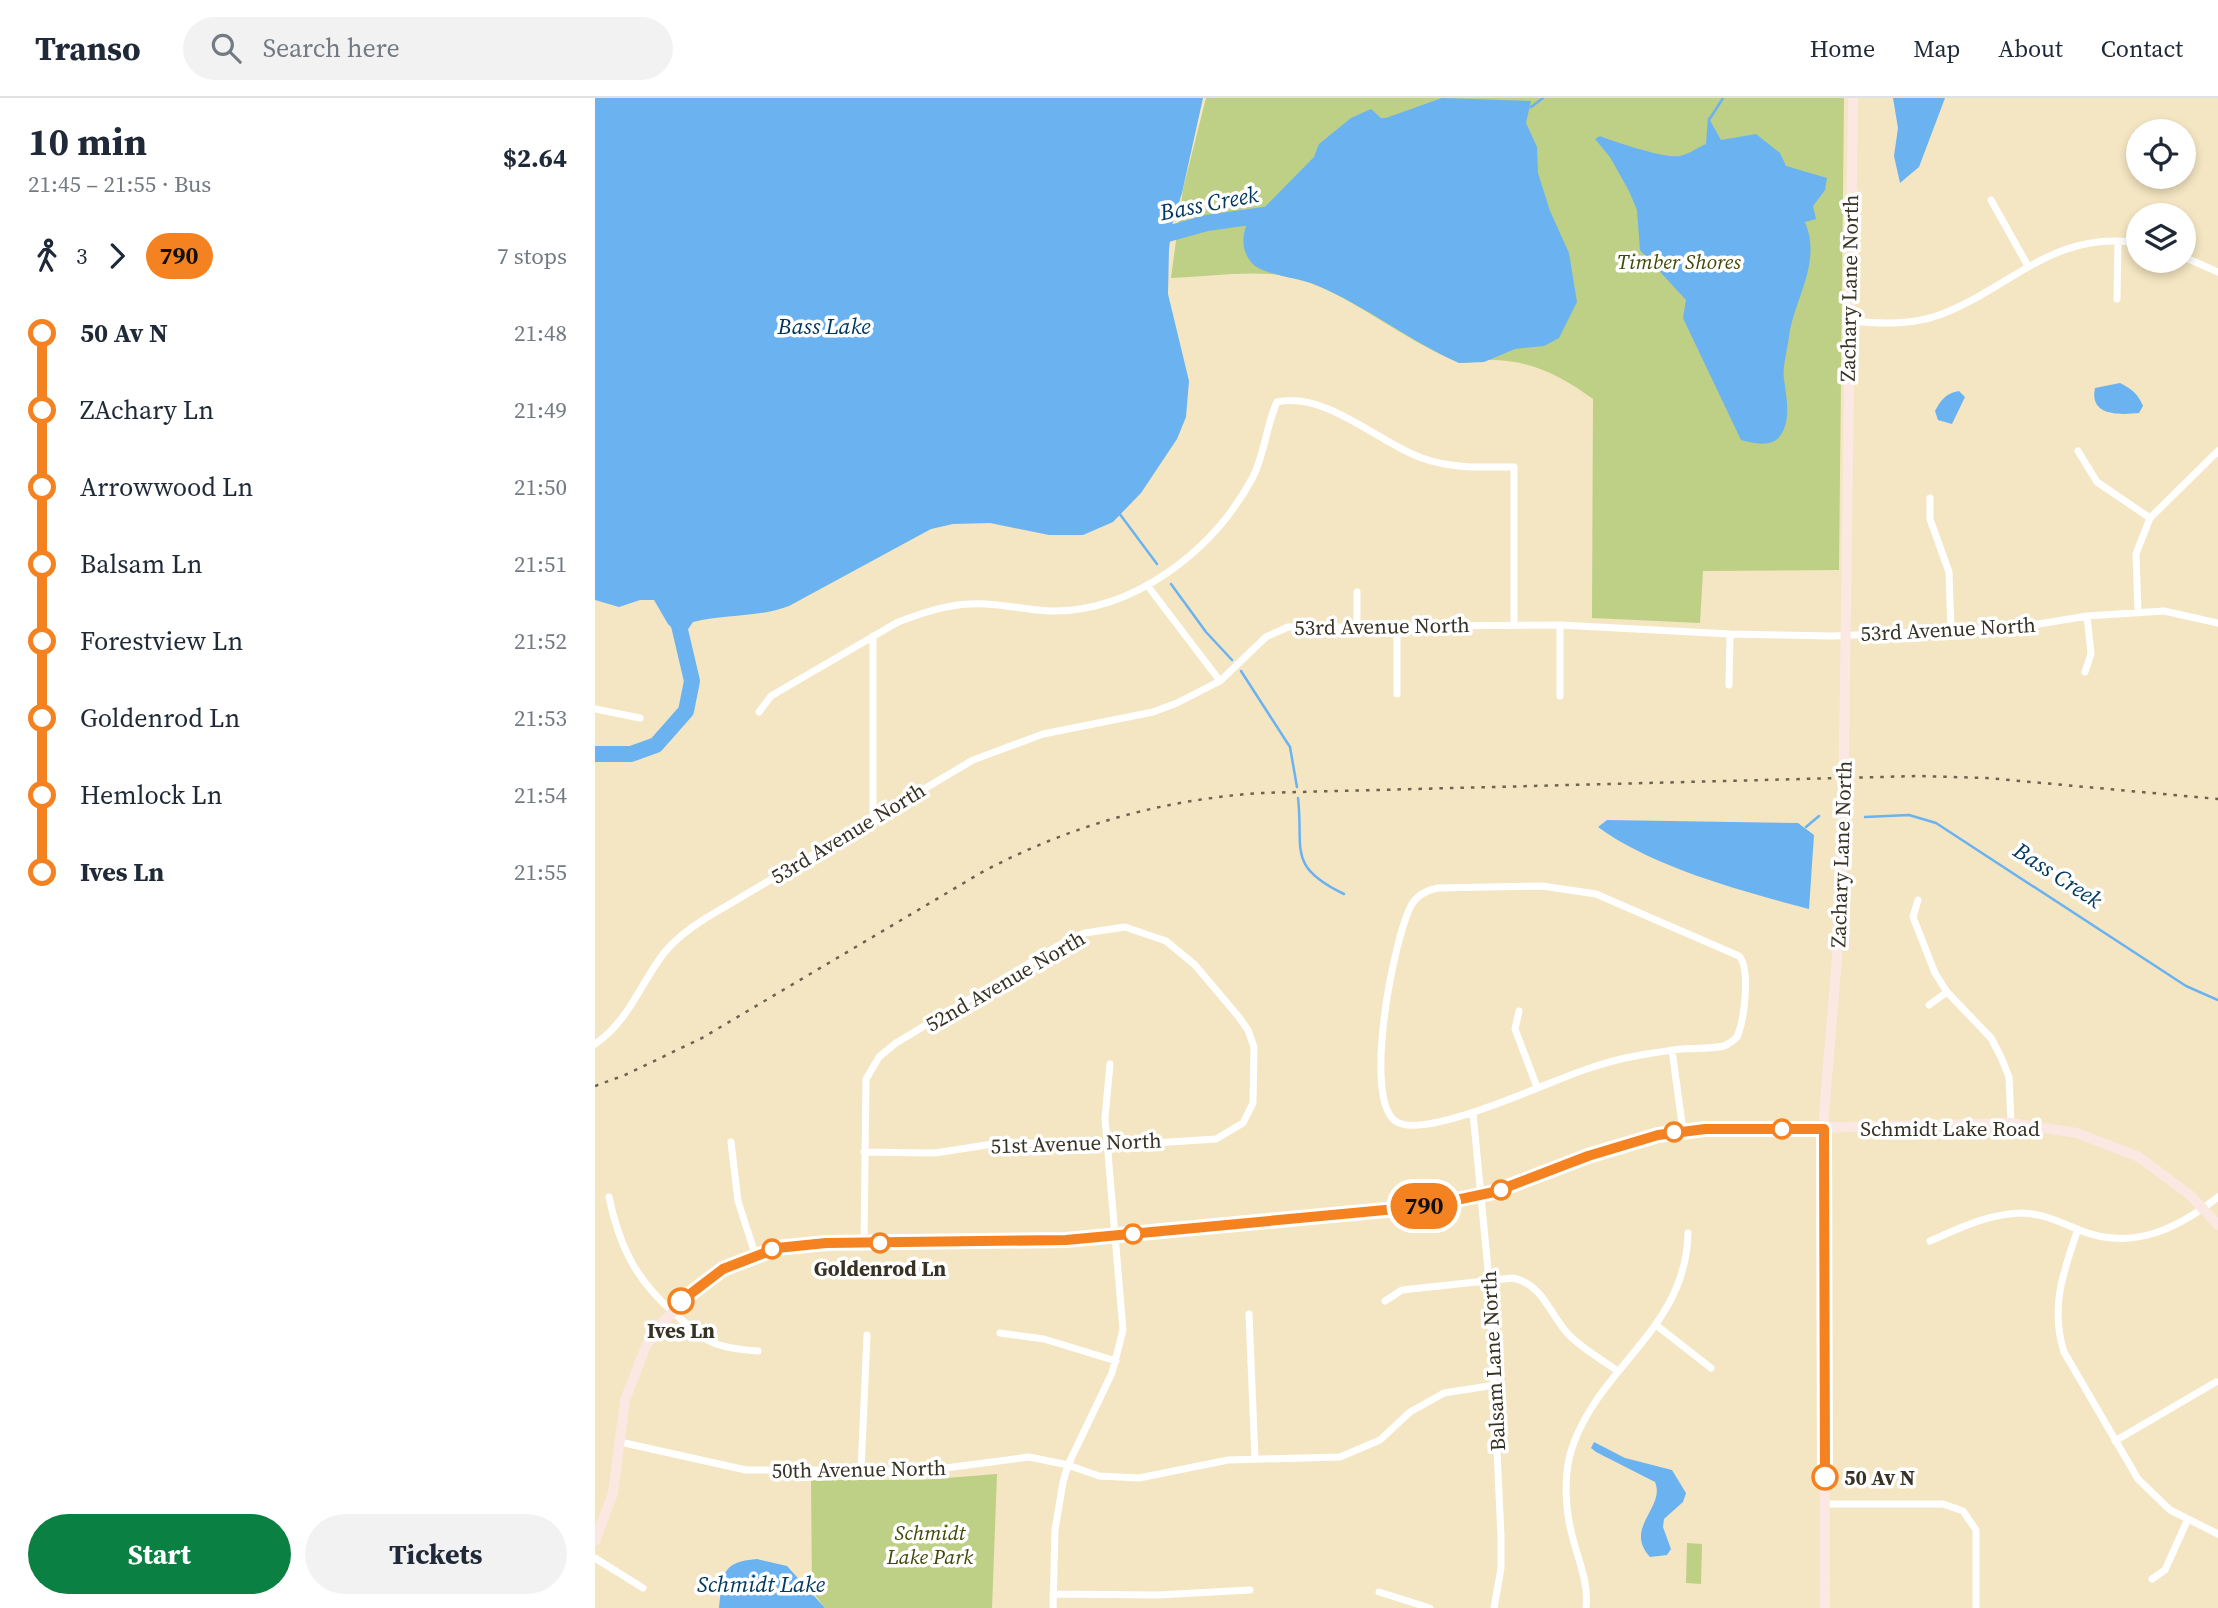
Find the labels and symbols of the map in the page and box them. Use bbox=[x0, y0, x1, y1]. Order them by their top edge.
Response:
water label: Bass Creek bbox=[1156, 178, 1261, 228]
street label: Zachary Lane North bbox=[1833, 194, 1865, 382]
park label: Timber Shores bbox=[1617, 247, 1741, 276]
water label: Bass Lake bbox=[776, 310, 871, 342]
street label: 53rd Avenue North bbox=[1294, 610, 1470, 642]
street label: 53rd Avenue North bbox=[1859, 610, 2037, 648]
street label: Zachary Lane North bbox=[1823, 760, 1859, 948]
street label: 53rd Avenue North bbox=[765, 775, 931, 891]
water label: Bass Creek bbox=[2007, 834, 2109, 916]
street label: 52nd Avenue North bbox=[920, 923, 1090, 1039]
street label: Schmidt Lake Road bbox=[1860, 1114, 2040, 1143]
unlabelled marker bbox=[1772, 1119, 1792, 1139]
unlabelled marker bbox=[1664, 1122, 1684, 1142]
street label: 51st Avenue North bbox=[990, 1126, 1162, 1160]
unlabelled marker bbox=[1491, 1180, 1511, 1200]
line badge: 790 bbox=[1384, 1183, 1464, 1229]
unlabelled marker bbox=[1123, 1224, 1143, 1244]
marker: Goldenrod Ln bbox=[870, 1233, 890, 1253]
unlabelled marker bbox=[762, 1239, 782, 1259]
place label: Goldenrod Ln bbox=[814, 1254, 946, 1283]
street label: Balsam Lane North bbox=[1474, 1270, 1512, 1452]
marker: Ives Ln bbox=[668, 1288, 694, 1314]
place label: Ives Ln bbox=[647, 1316, 715, 1345]
street label: 50th Avenue North bbox=[771, 1453, 947, 1485]
place label: 50 Av N bbox=[1844, 1463, 1915, 1492]
marker: 50 Av N bbox=[1812, 1464, 1838, 1490]
park label: Schmidt Lake Park bbox=[886, 1518, 973, 1571]
water label: Schmidt Lake bbox=[697, 1568, 826, 1600]

